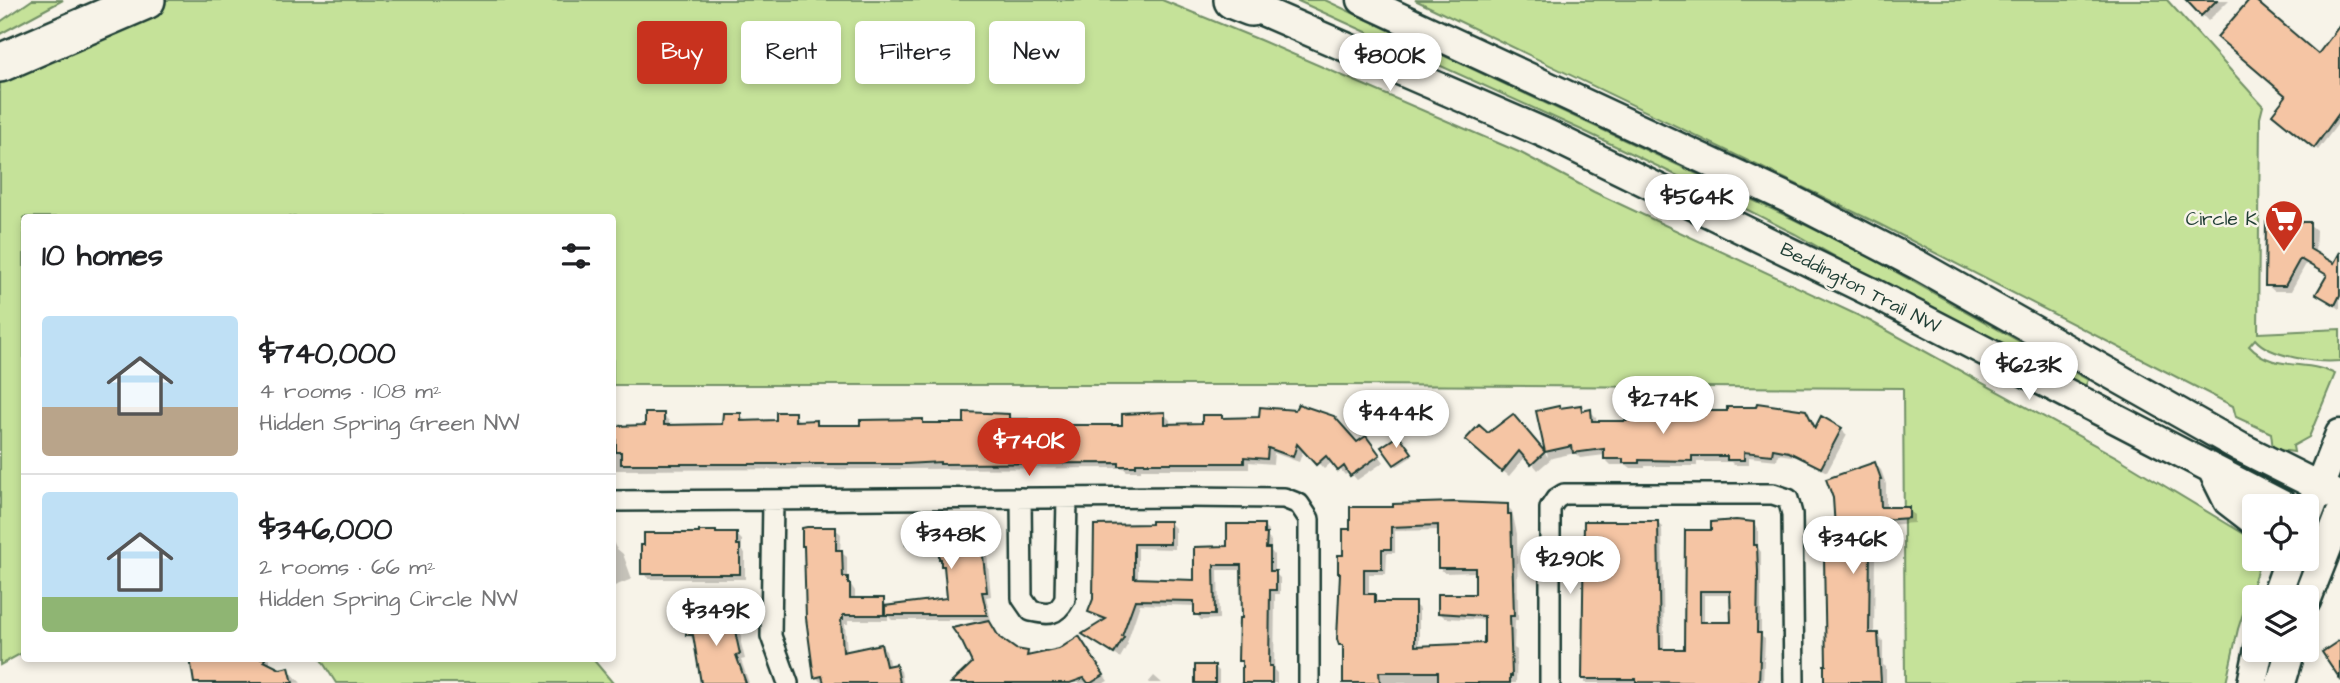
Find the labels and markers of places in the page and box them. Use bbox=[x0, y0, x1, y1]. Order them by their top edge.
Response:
pin: $800K bbox=[1341, 34, 1439, 93]
pin: $564K bbox=[1648, 174, 1746, 234]
supermarket icon: Circle K bbox=[2263, 198, 2305, 253]
place label: Circle K bbox=[2186, 206, 2257, 233]
pin: $623K bbox=[1980, 342, 2078, 402]
pin: $274K bbox=[1614, 376, 1712, 436]
pin: $444K bbox=[1347, 391, 1445, 450]
pin: $740K bbox=[980, 419, 1078, 478]
pin: $348K bbox=[902, 512, 1000, 571]
pin: $346K bbox=[1804, 516, 1902, 576]
pin: $290K bbox=[1521, 536, 1619, 596]
pin: $349K bbox=[667, 588, 765, 648]

